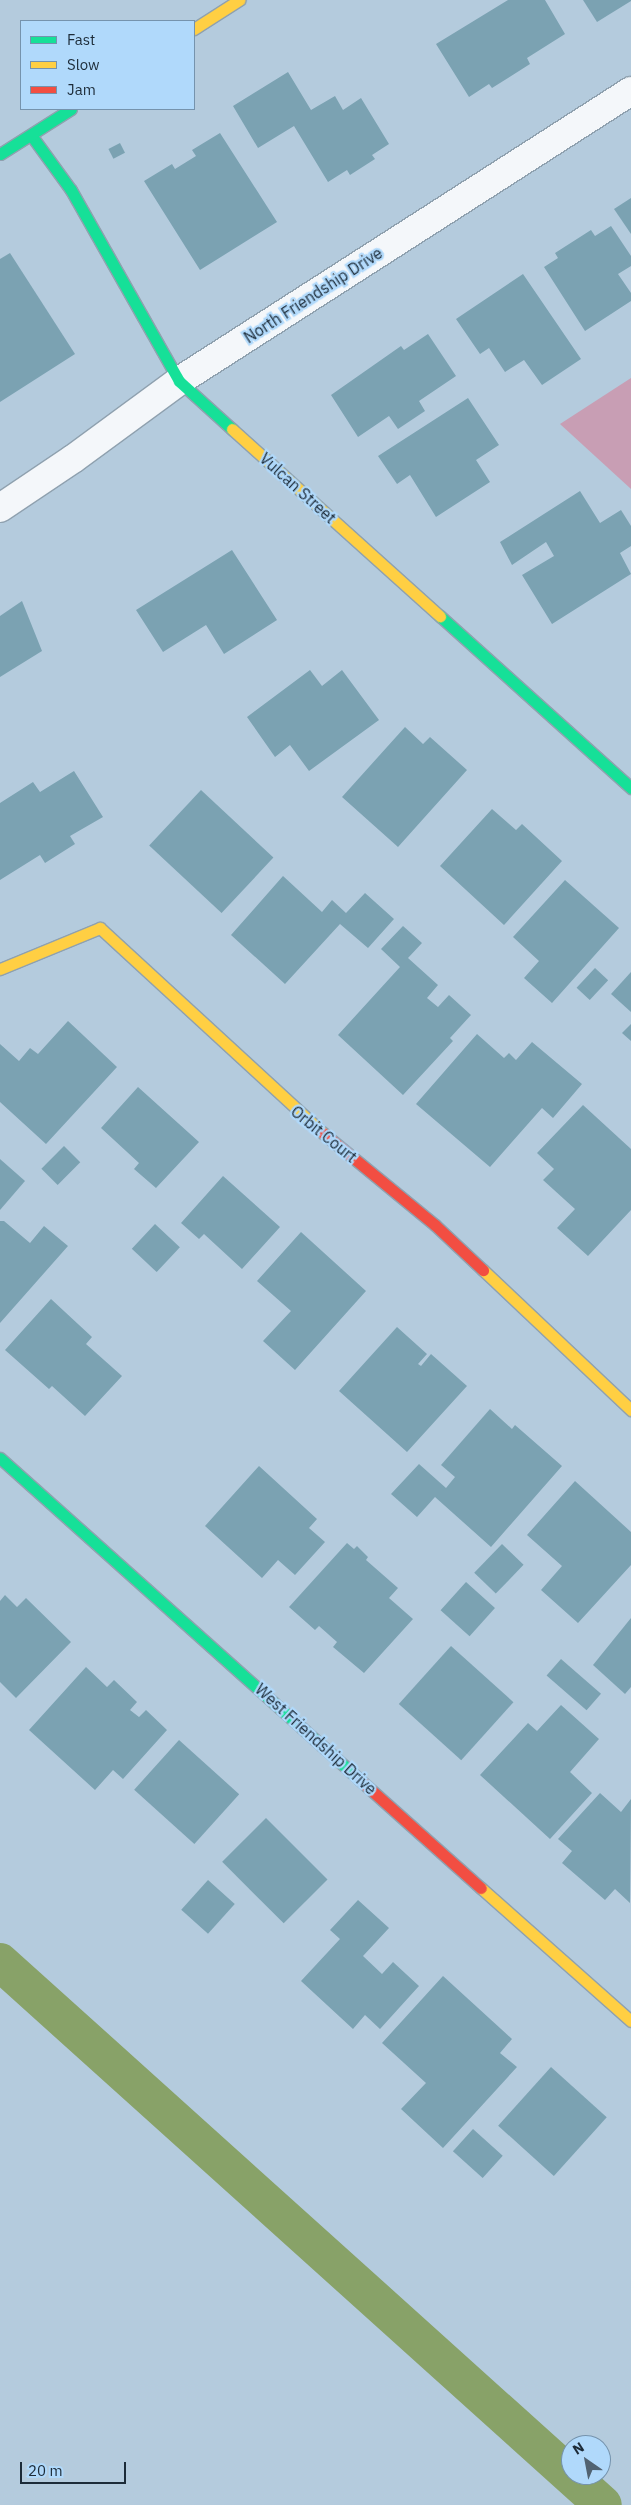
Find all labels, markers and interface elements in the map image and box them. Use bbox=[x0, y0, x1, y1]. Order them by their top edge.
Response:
legend bbox=[20, 20, 195, 110]
text: Fast bbox=[67, 30, 95, 49]
text: Slow bbox=[67, 55, 100, 74]
text: Jam bbox=[67, 80, 96, 99]
street label: North Friendship Drive bbox=[240, 243, 386, 347]
street label: Vulcan Street bbox=[256, 449, 340, 527]
street label: Orbit Court bbox=[287, 1102, 361, 1166]
street label: West Friendship Drive bbox=[251, 1679, 381, 1799]
north arrow bbox=[561, 2435, 611, 2485]
text: N bbox=[569, 2438, 588, 2459]
scale bar bbox=[22, 2452, 129, 2484]
text: 20 m bbox=[28, 2461, 63, 2480]

